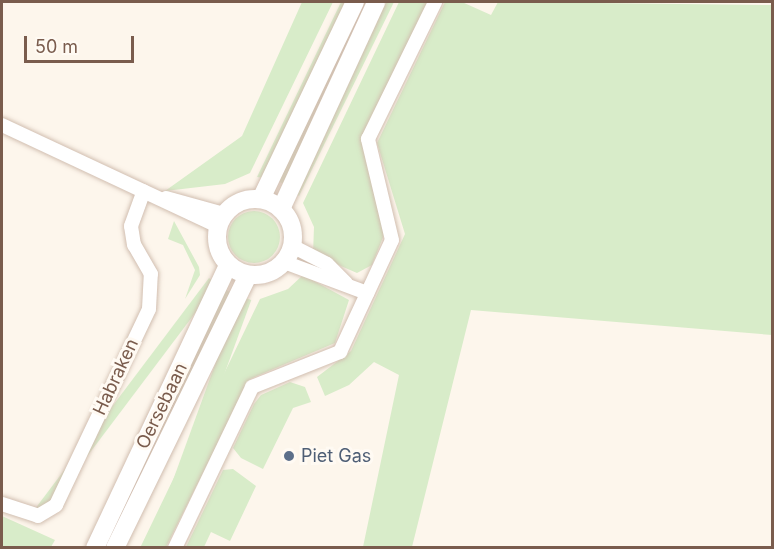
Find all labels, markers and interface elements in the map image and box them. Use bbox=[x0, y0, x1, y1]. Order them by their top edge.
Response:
scale bar bbox=[27, 24, 136, 62]
text: 50 m bbox=[35, 36, 78, 57]
street label: Habraken bbox=[89, 335, 143, 419]
street label: Oersebaan bbox=[132, 359, 192, 453]
place label: Piet Gas bbox=[301, 445, 371, 467]
marker: Piet Gas bbox=[282, 449, 296, 463]

